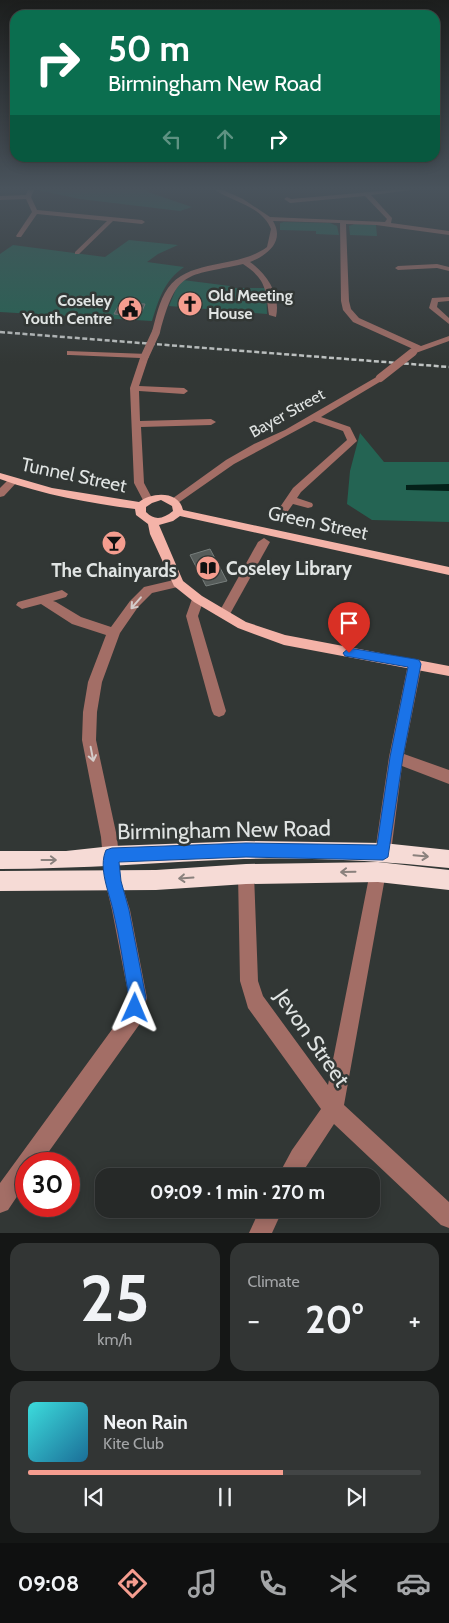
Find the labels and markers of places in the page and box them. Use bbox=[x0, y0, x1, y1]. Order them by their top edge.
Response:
place label: Old Meeting House bbox=[208, 286, 293, 323]
place label: Coseley Youth Centre bbox=[21, 291, 112, 328]
church icon: Old Meeting House bbox=[177, 291, 203, 317]
public building icon: Coseley Youth Centre bbox=[117, 296, 143, 322]
bar icon: The Chainyards bbox=[101, 530, 127, 556]
library icon: Coseley Library bbox=[195, 555, 221, 581]
place label: Coseley Library bbox=[226, 557, 353, 580]
place label: The Chainyards bbox=[51, 559, 177, 582]
pin bbox=[328, 602, 370, 653]

